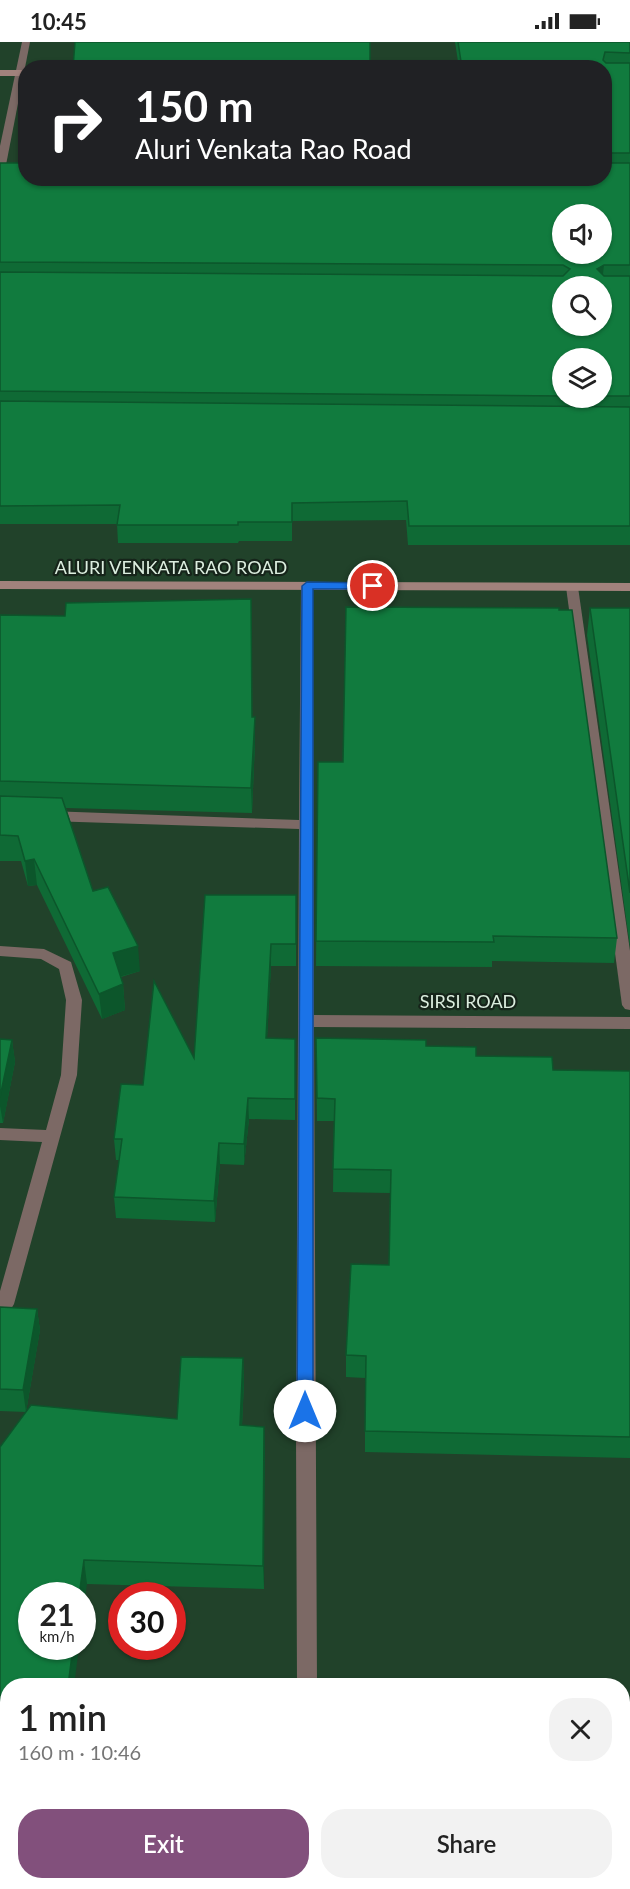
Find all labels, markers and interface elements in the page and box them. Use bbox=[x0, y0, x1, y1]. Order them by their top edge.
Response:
text: 10:45 bbox=[30, 8, 87, 35]
text: 150 m bbox=[135, 81, 253, 131]
icon: right bbox=[36, 84, 114, 162]
text: Aluri Venkata Rao Road bbox=[135, 132, 412, 165]
map controls bbox=[552, 204, 612, 408]
button: sound bbox=[552, 204, 612, 264]
button: search bbox=[552, 276, 612, 336]
button: layers bbox=[552, 348, 612, 408]
street label: ALURI VENKATA RAO ROAD bbox=[55, 556, 287, 578]
pin bbox=[347, 560, 398, 611]
icon: arrive bbox=[356, 569, 389, 602]
street label: SIRSI ROAD bbox=[420, 990, 516, 1012]
position arrow bbox=[273, 1379, 337, 1443]
speed limit sign: 30 bbox=[108, 1582, 186, 1660]
text: 21 bbox=[40, 1596, 74, 1632]
text: km/h bbox=[39, 1627, 75, 1645]
text: 1 min bbox=[18, 1695, 107, 1739]
button: close bbox=[549, 1698, 612, 1761]
text: 160 m · 10:46 bbox=[18, 1740, 141, 1764]
button: Exit bbox=[18, 1809, 309, 1878]
button: Share bbox=[321, 1809, 612, 1878]

